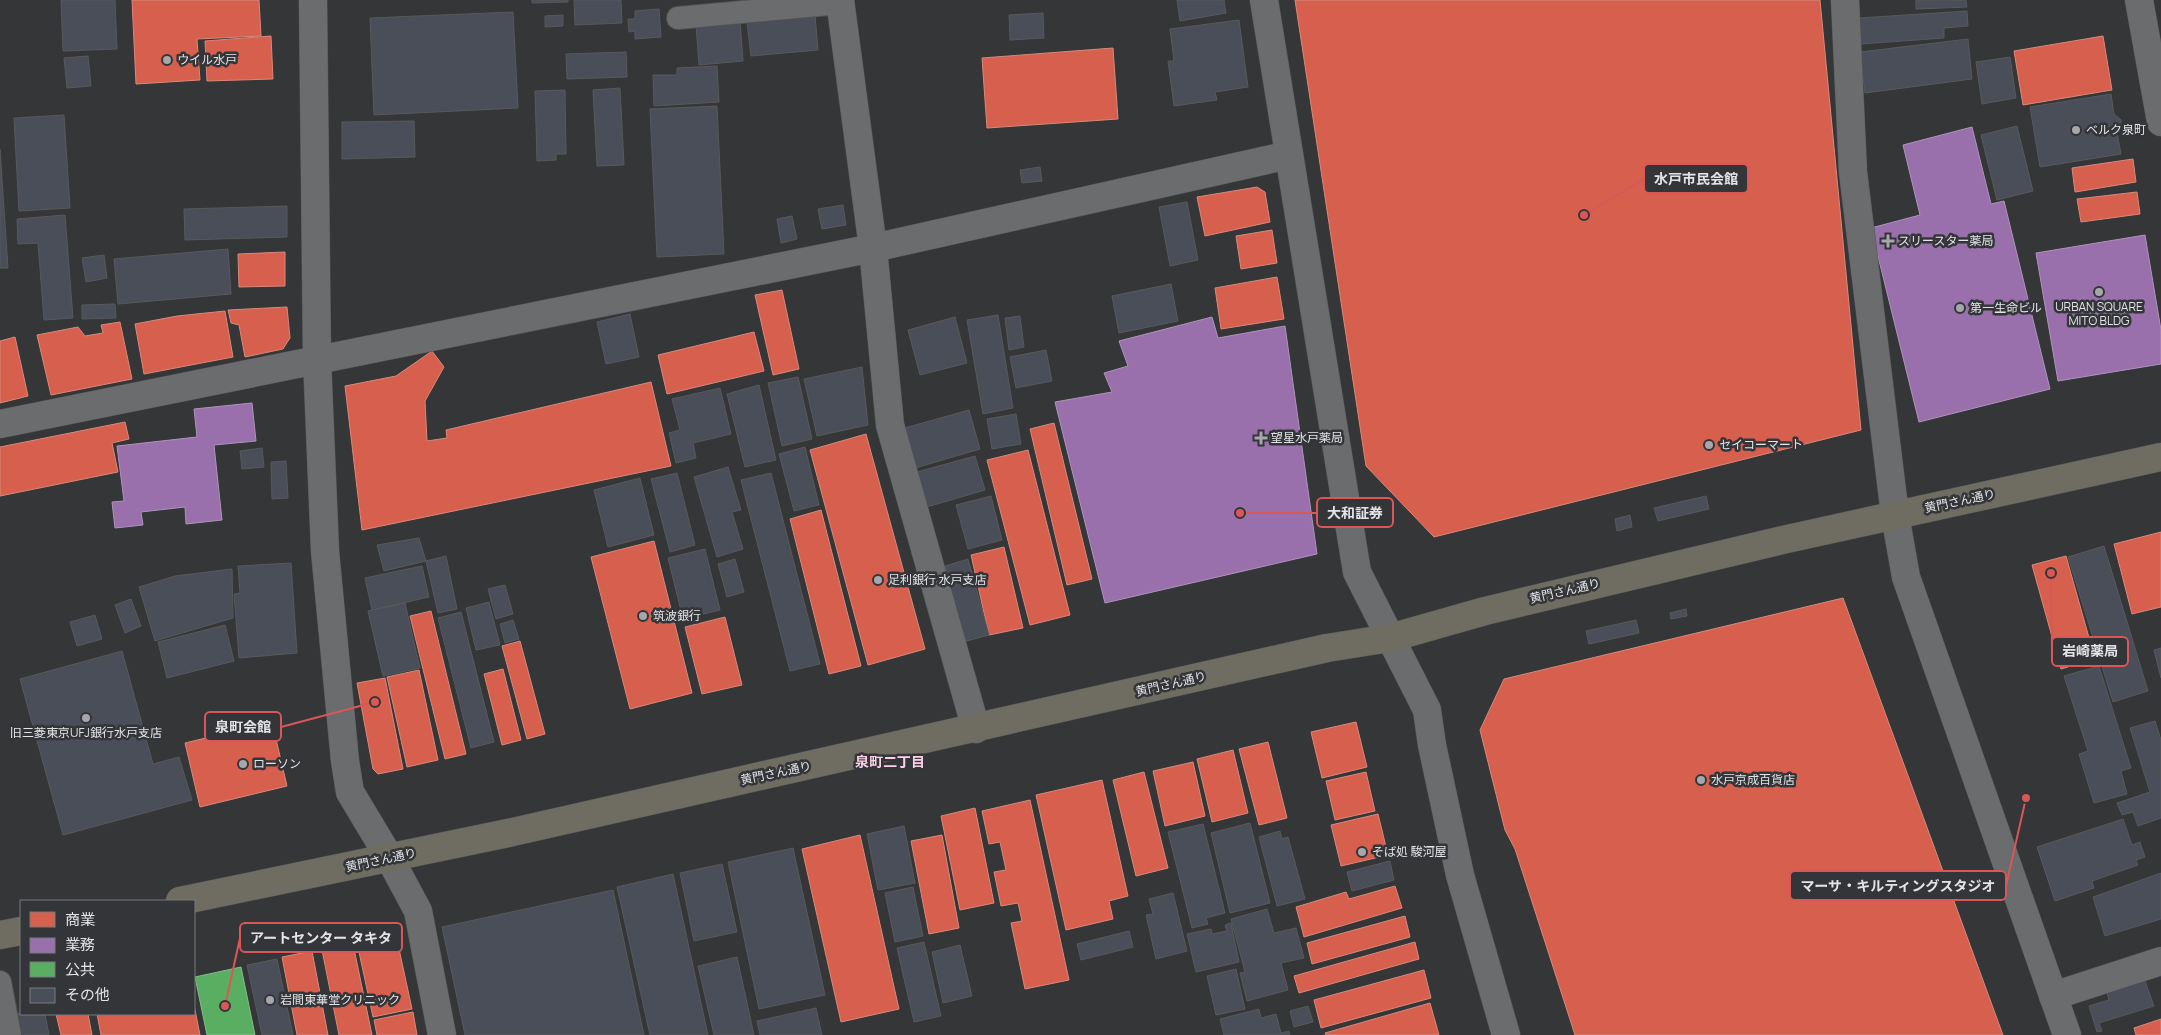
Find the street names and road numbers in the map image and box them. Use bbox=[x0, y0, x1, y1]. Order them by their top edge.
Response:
street label: 黄門さん通り bbox=[1923, 485, 1997, 516]
street label: 黄門さん通り bbox=[1528, 574, 1602, 607]
street label: 黄門さん通り bbox=[1134, 667, 1208, 700]
street label: 黄門さん通り bbox=[739, 757, 813, 788]
street label: 黄門さん通り bbox=[344, 844, 418, 875]

